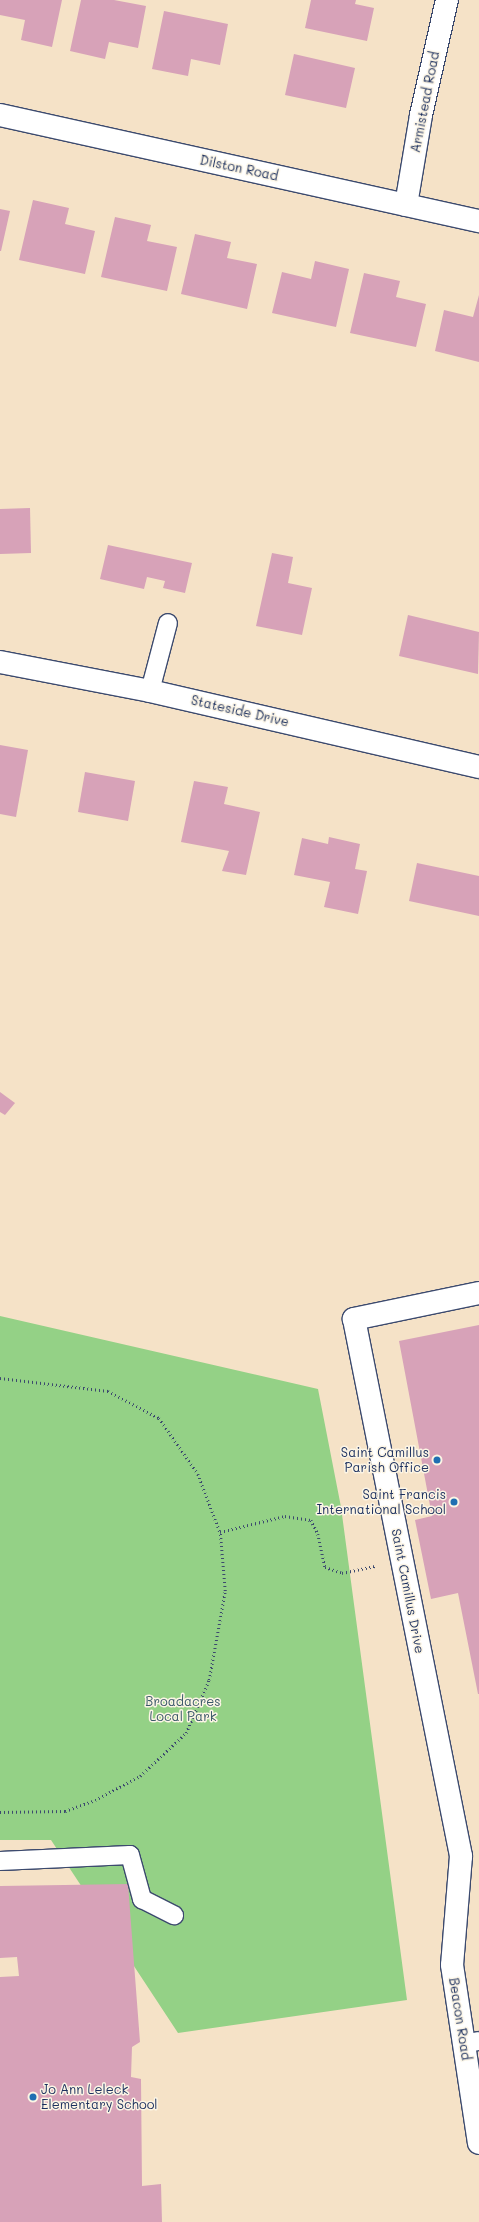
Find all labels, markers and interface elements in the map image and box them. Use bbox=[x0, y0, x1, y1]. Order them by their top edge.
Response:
street label: Armistead Road bbox=[408, 50, 442, 154]
street label: Dilston Road bbox=[198, 152, 280, 184]
street label: Stateside Drive bbox=[190, 692, 290, 730]
place label: Saint Camillus Parish Office bbox=[341, 1445, 429, 1476]
marker: Saint Camillus Parish Office bbox=[432, 1455, 442, 1465]
place label: Saint Francis International School bbox=[316, 1487, 446, 1518]
marker: Saint Francis International School bbox=[449, 1497, 459, 1507]
street label: Saint Camillus Drive bbox=[388, 1527, 428, 1655]
park label: Broadacres Local Park bbox=[145, 1694, 221, 1725]
street label: Beacon Road bbox=[446, 1977, 474, 2061]
place label: Jo Ann Leleck Elementary School bbox=[41, 2082, 158, 2113]
marker: Jo Ann Leleck Elementary School bbox=[28, 2092, 38, 2102]

